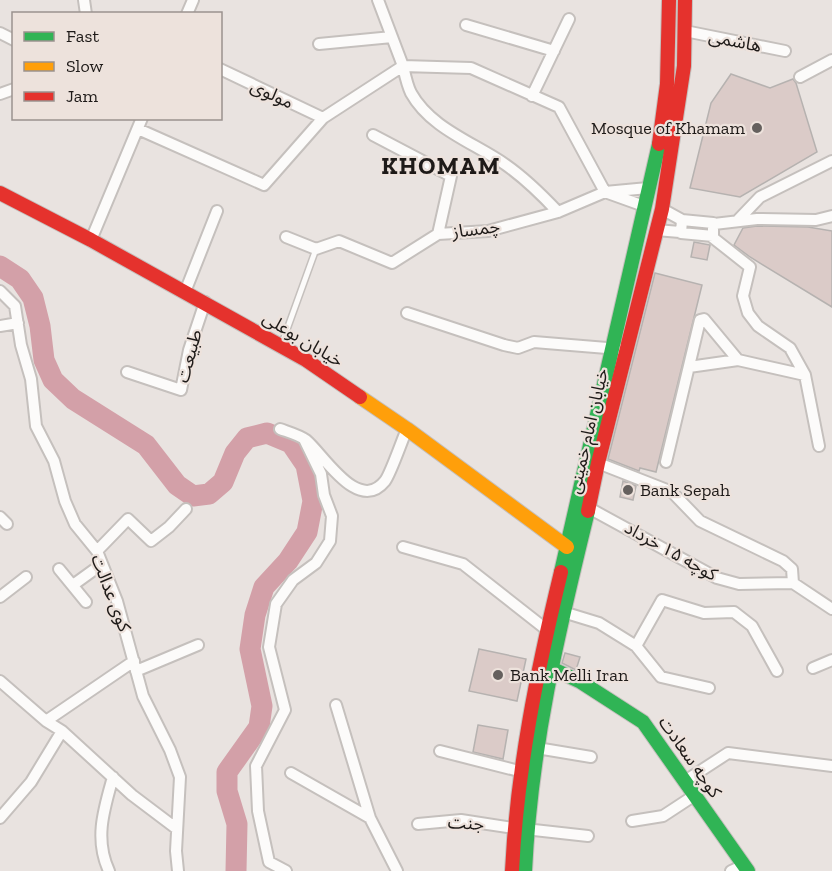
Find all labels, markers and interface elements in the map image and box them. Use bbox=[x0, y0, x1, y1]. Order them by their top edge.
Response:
legend bbox=[12, 12, 222, 120]
text: Fast bbox=[66, 25, 99, 47]
street label: هاشمی bbox=[707, 25, 763, 57]
text: Slow bbox=[66, 55, 103, 77]
street label: مولوی bbox=[247, 75, 297, 113]
text: Jam bbox=[66, 85, 98, 107]
place label: Mosque of Khamam bbox=[591, 117, 745, 139]
marker: Mosque of Khamam bbox=[750, 121, 764, 135]
district label: KHOMAM bbox=[381, 151, 501, 180]
street label: چمساز bbox=[450, 215, 501, 243]
street label: خیابان بوعلی bbox=[259, 306, 347, 372]
street label: طبيعت bbox=[171, 327, 207, 385]
street label: خیابان امام خمینی bbox=[563, 366, 616, 496]
place label: Bank Sepah bbox=[640, 479, 730, 501]
marker: Bank Sepah bbox=[621, 483, 635, 497]
street label: کوچه ۱۵ خرداد bbox=[621, 516, 722, 586]
street label: کوی عدالت bbox=[86, 551, 136, 635]
place label: Bank Melli Iran bbox=[510, 664, 629, 686]
marker: Bank Melli Iran bbox=[491, 668, 505, 682]
street label: کوچه سعادت bbox=[654, 712, 726, 803]
street label: جنت bbox=[447, 811, 485, 835]

